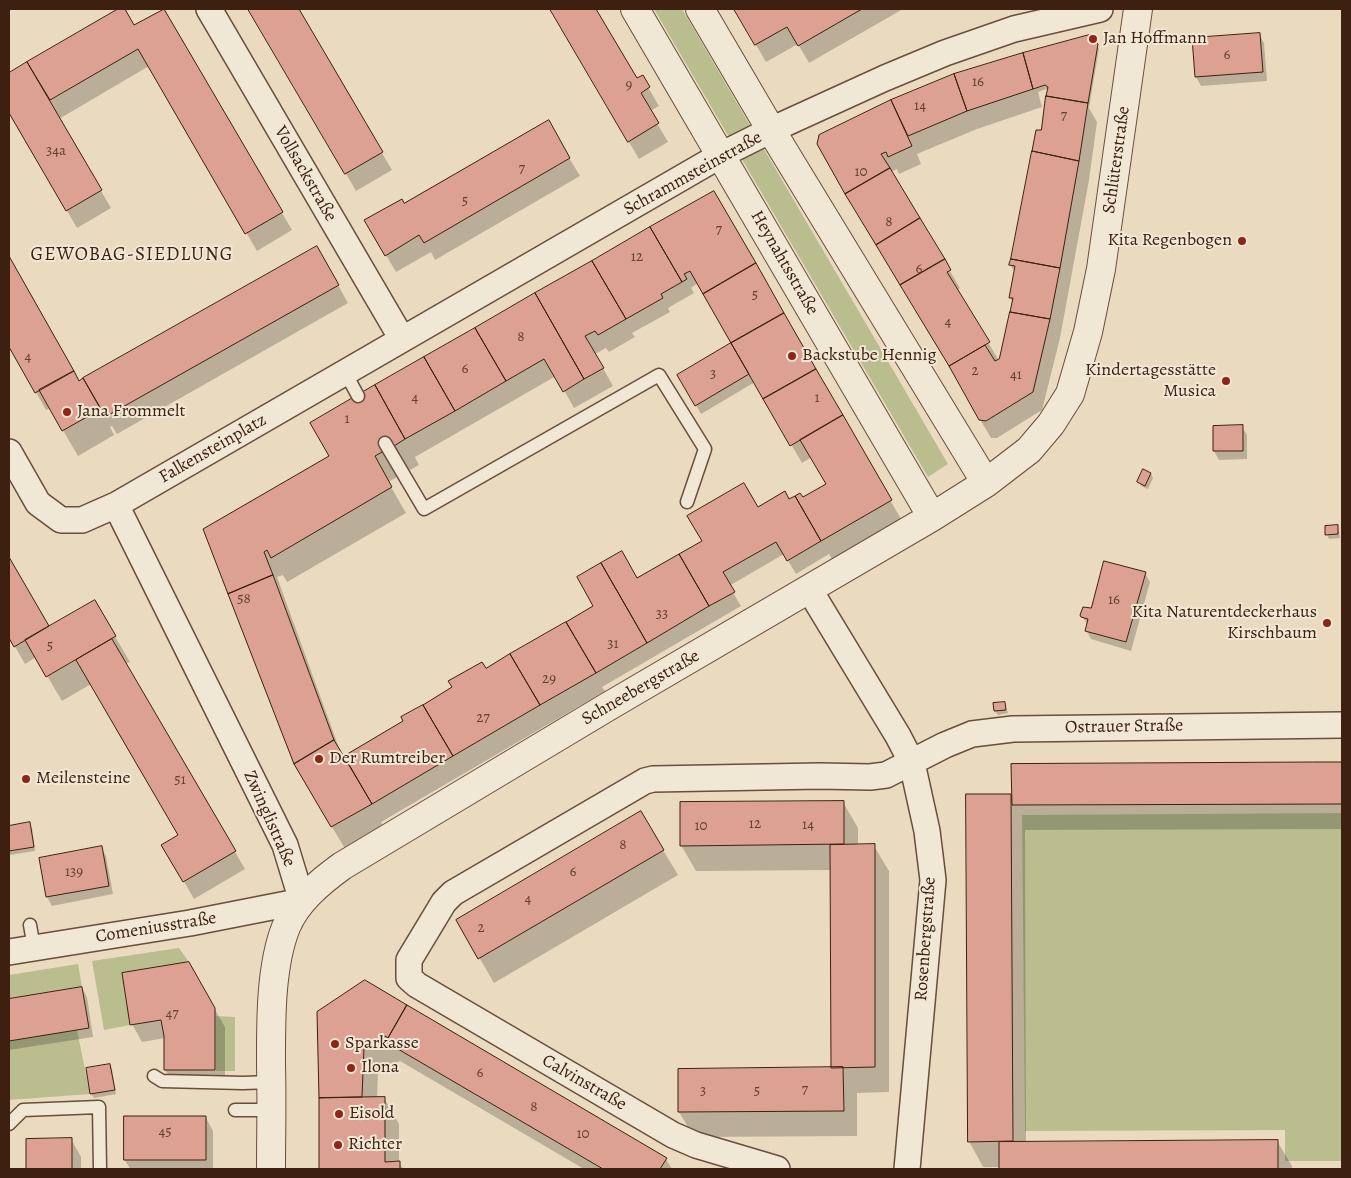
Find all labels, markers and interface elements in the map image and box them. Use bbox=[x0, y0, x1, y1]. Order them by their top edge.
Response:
place label: Jan Hoffmann bbox=[1103, 28, 1207, 50]
marker: Jan Hoffmann bbox=[1087, 33, 1099, 45]
house number: 6 bbox=[1224, 46, 1230, 64]
house number: 16 bbox=[972, 73, 984, 91]
house number: 9 bbox=[626, 76, 632, 94]
house number: 14 bbox=[914, 97, 926, 115]
street label: Schlüterstraße bbox=[1099, 105, 1135, 215]
house number: 7 bbox=[1061, 107, 1067, 125]
street label: Vollsackstraße bbox=[269, 122, 341, 226]
street label: Schrammsteinstraße bbox=[620, 127, 766, 221]
house number: 34a bbox=[46, 142, 66, 160]
house number: 7 bbox=[519, 160, 525, 178]
house number: 10 bbox=[854, 163, 868, 181]
house number: 5 bbox=[462, 192, 468, 210]
street label: Heynahtsstraße bbox=[745, 207, 823, 319]
house number: 8 bbox=[885, 213, 893, 231]
house number: 7 bbox=[716, 221, 722, 239]
place label: Kita Regenbogen bbox=[1107, 230, 1232, 252]
marker: Kita Regenbogen bbox=[1236, 235, 1248, 247]
district label: GEWOBAG-SIEDLUNG bbox=[29, 244, 235, 266]
house number: 12 bbox=[631, 248, 643, 266]
house number: 6 bbox=[916, 260, 922, 278]
house number: 5 bbox=[752, 286, 758, 304]
house number: 4 bbox=[945, 313, 951, 331]
house number: 8 bbox=[517, 328, 525, 346]
place label: Backstube Hennig bbox=[802, 345, 936, 367]
house number: 4 bbox=[25, 348, 31, 366]
marker: Backstube Hennig bbox=[786, 350, 798, 362]
house number: 6 bbox=[462, 360, 468, 378]
place label: Kindertagesstätte Musica bbox=[1085, 360, 1216, 402]
house number: 2 bbox=[971, 362, 979, 380]
house number: 3 bbox=[710, 365, 716, 383]
house number: 41 bbox=[1010, 366, 1022, 384]
marker: Kindertagesstätte Musica bbox=[1220, 375, 1232, 387]
house number: 4 bbox=[412, 389, 418, 407]
house number: 1 bbox=[814, 389, 820, 407]
place label: Jana Frommelt bbox=[77, 401, 185, 423]
marker: Jana Frommelt bbox=[61, 406, 73, 418]
street label: Falkensteinplatz bbox=[155, 410, 271, 488]
house number: 1 bbox=[344, 410, 350, 428]
house number: 58 bbox=[237, 590, 251, 608]
house number: 16 bbox=[1108, 591, 1120, 609]
place label: Kita Naturentdeckerhaus Kirschbaum bbox=[1132, 602, 1317, 644]
house number: 33 bbox=[656, 605, 668, 623]
marker: Kita Naturentdeckerhaus Kirschbaum bbox=[1321, 617, 1333, 629]
house number: 31 bbox=[607, 635, 619, 653]
house number: 5 bbox=[47, 637, 53, 655]
street label: Schneebergstraße bbox=[578, 646, 704, 730]
house number: 29 bbox=[542, 670, 556, 688]
house number: 27 bbox=[476, 709, 490, 727]
street label: Ostrauer Straße bbox=[1065, 715, 1183, 739]
place label: Der Rumtreiber bbox=[329, 748, 445, 770]
marker: Der Rumtreiber bbox=[313, 753, 325, 765]
place label: Meilensteine bbox=[36, 768, 131, 790]
street label: Zwinglistraße bbox=[238, 768, 300, 870]
house number: 51 bbox=[174, 771, 186, 789]
marker: Meilensteine bbox=[20, 773, 32, 785]
house number: 12 bbox=[749, 815, 761, 833]
house number: 14 bbox=[802, 816, 814, 834]
house number: 10 bbox=[694, 817, 708, 835]
house number: 8 bbox=[619, 836, 627, 854]
house number: 139 bbox=[65, 863, 83, 881]
house number: 6 bbox=[570, 863, 576, 881]
street label: Rosenbergstraße bbox=[911, 876, 941, 1002]
house number: 4 bbox=[525, 890, 531, 908]
street label: Comeniusstraße bbox=[94, 908, 218, 948]
house number: 2 bbox=[477, 919, 485, 937]
house number: 47 bbox=[165, 1005, 179, 1023]
place label: Sparkasse bbox=[345, 1033, 419, 1055]
marker: Sparkasse bbox=[329, 1038, 341, 1050]
street label: Calvinstraße bbox=[538, 1050, 630, 1116]
place label: Ilona bbox=[361, 1057, 399, 1079]
marker: Ilona bbox=[345, 1062, 357, 1074]
house number: 6 bbox=[477, 1064, 483, 1082]
house number: 7 bbox=[802, 1081, 808, 1099]
house number: 3 bbox=[700, 1082, 706, 1100]
house number: 5 bbox=[754, 1082, 760, 1100]
house number: 8 bbox=[530, 1098, 538, 1116]
place label: Eisold bbox=[349, 1103, 394, 1125]
marker: Eisold bbox=[333, 1108, 345, 1120]
house number: 45 bbox=[158, 1123, 172, 1141]
house number: 10 bbox=[576, 1125, 590, 1143]
place label: Richter bbox=[348, 1134, 402, 1156]
marker: Richter bbox=[332, 1139, 344, 1151]

